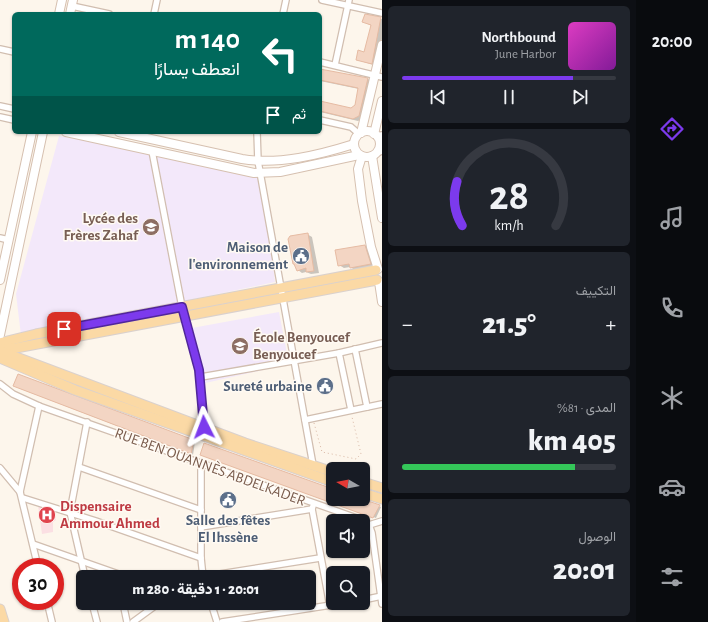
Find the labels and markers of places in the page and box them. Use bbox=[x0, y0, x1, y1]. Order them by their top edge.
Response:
place label: Lycée des Frères Zahaf bbox=[63, 211, 139, 243]
school or university icon: Lycée des Frères Zahaf bbox=[141, 217, 161, 237]
place label: Maison de l'environnement bbox=[189, 240, 288, 272]
public building icon: Maison de l'environnement bbox=[291, 246, 311, 266]
pin bbox=[47, 312, 81, 346]
place label: École Benyoucef Benyoucef bbox=[253, 328, 351, 362]
school or university icon: École Benyoucef Benyoucef bbox=[230, 336, 250, 356]
public building icon: Sureté urbaine bbox=[315, 376, 335, 396]
place label: Sureté urbaine bbox=[223, 379, 312, 394]
public building icon: Salle des fêtes El Ihssène bbox=[218, 490, 238, 510]
place label: Dispensaire Ammour Ahmed bbox=[60, 499, 160, 531]
hospital icon: Dispensaire Ammour Ahmed bbox=[37, 505, 57, 525]
place label: Salle des fêtes El Ihssène bbox=[186, 513, 270, 545]

